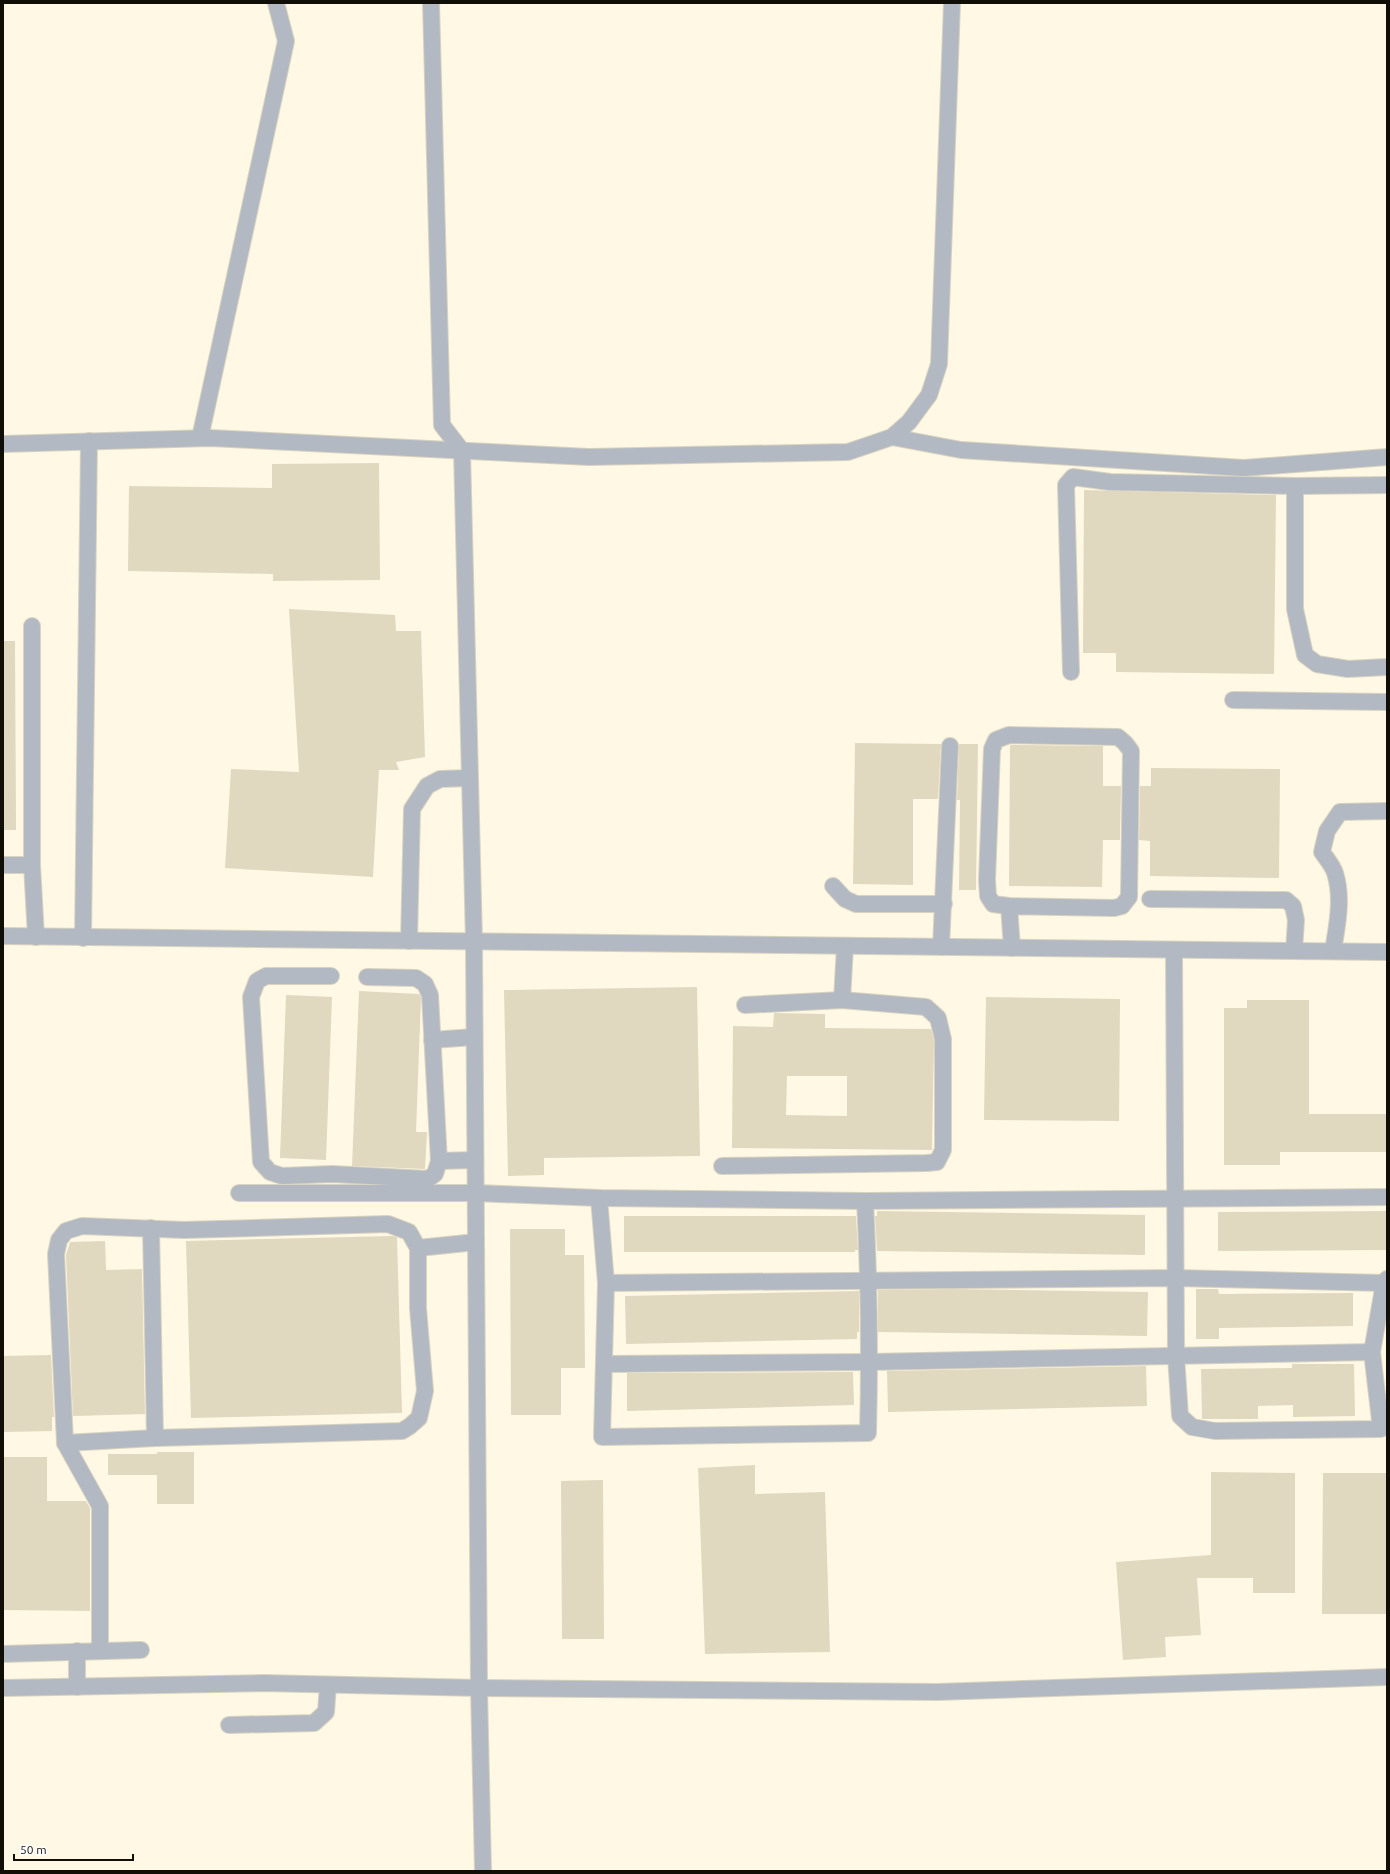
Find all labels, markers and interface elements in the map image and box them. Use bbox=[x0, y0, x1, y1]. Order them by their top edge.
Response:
scale bar bbox=[14, 1836, 133, 1862]
text: 50 m bbox=[20, 1843, 47, 1856]

